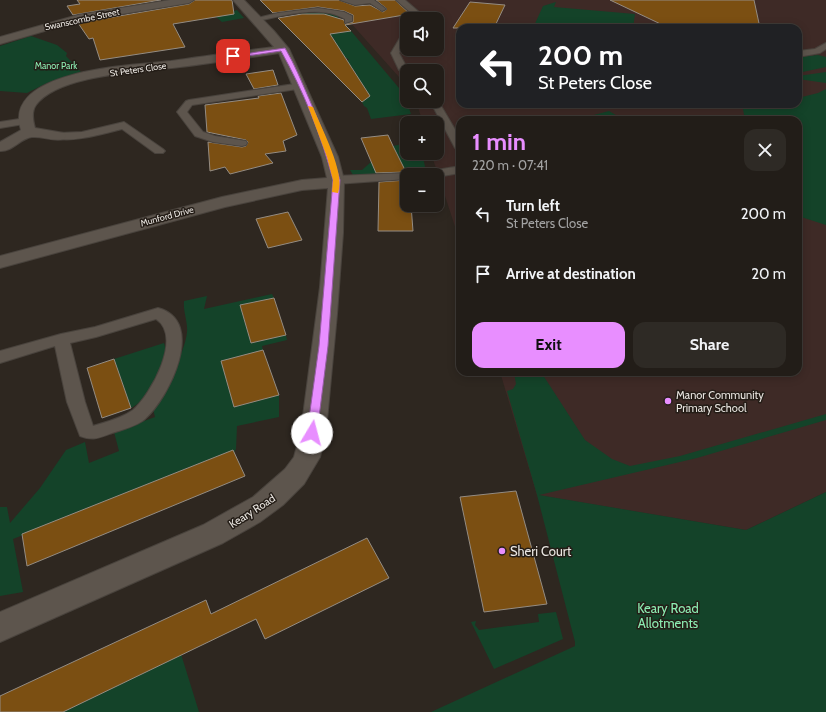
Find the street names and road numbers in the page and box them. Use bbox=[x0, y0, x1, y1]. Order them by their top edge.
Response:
street label: Swanscombe Street bbox=[44, 6, 120, 32]
street label: St Peters Close bbox=[109, 60, 167, 78]
street label: Munford Drive bbox=[139, 204, 195, 228]
street label: Keary Road bbox=[226, 491, 278, 531]

